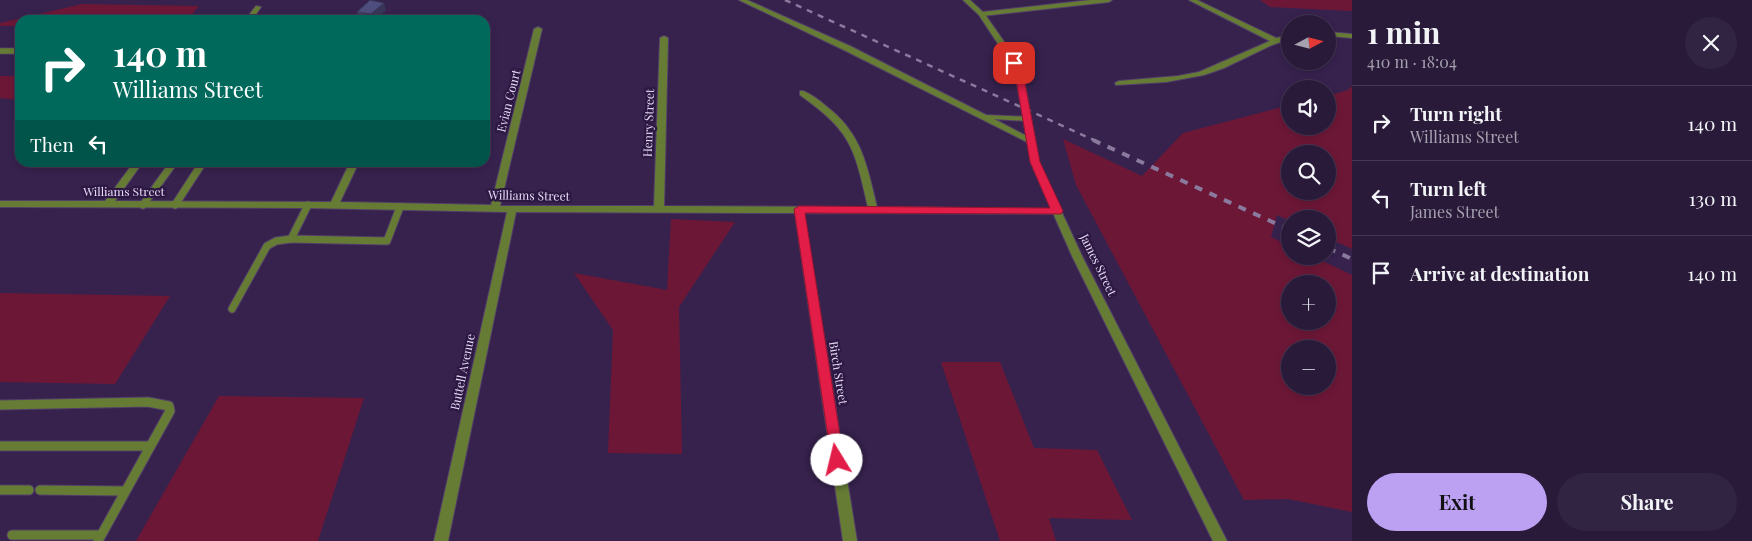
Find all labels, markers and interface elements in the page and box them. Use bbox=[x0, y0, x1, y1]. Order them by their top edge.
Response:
text: 1 min bbox=[1367, 12, 1441, 52]
north arrow bbox=[1281, 15, 1336, 70]
map controls bbox=[1281, 15, 1336, 395]
button: close bbox=[1685, 17, 1737, 69]
text: 140 m bbox=[113, 29, 207, 76]
icon: right bbox=[30, 35, 95, 100]
pin bbox=[993, 42, 1035, 84]
icon: arrive bbox=[1000, 49, 1028, 77]
text: 410 m · 18:04 bbox=[1367, 51, 1457, 72]
street label: Evian Court bbox=[492, 67, 524, 134]
text: Williams Street bbox=[113, 74, 263, 104]
button: sound bbox=[1281, 80, 1336, 135]
street label: Henry Street bbox=[639, 88, 657, 157]
text: Turn right bbox=[1410, 100, 1502, 126]
icon: right bbox=[1367, 109, 1395, 137]
text: 140 m bbox=[1688, 110, 1737, 136]
text: Williams Street bbox=[1410, 126, 1519, 147]
icon: left bbox=[84, 130, 112, 158]
text: Then bbox=[30, 131, 74, 157]
button: search bbox=[1281, 145, 1336, 200]
text: Turn left bbox=[1410, 175, 1487, 201]
street label: Williams Street bbox=[82, 183, 166, 199]
icon: left bbox=[1367, 184, 1395, 212]
text: 130 m bbox=[1689, 185, 1737, 211]
street label: Williams Street bbox=[487, 186, 571, 204]
text: James Street bbox=[1410, 201, 1499, 222]
button: layers bbox=[1281, 210, 1336, 265]
street label: James Street bbox=[1077, 230, 1121, 299]
icon: arrive bbox=[1367, 259, 1395, 287]
text: Arrive at destination bbox=[1410, 260, 1590, 286]
text: 140 m bbox=[1688, 260, 1737, 286]
button: + bbox=[1281, 275, 1336, 330]
street label: Buttell Avenue bbox=[446, 332, 478, 411]
street label: Birch Street bbox=[826, 340, 852, 407]
button: − bbox=[1281, 340, 1336, 395]
position arrow bbox=[810, 433, 862, 485]
button: Exit bbox=[1367, 473, 1547, 531]
button: Share bbox=[1557, 473, 1737, 531]

